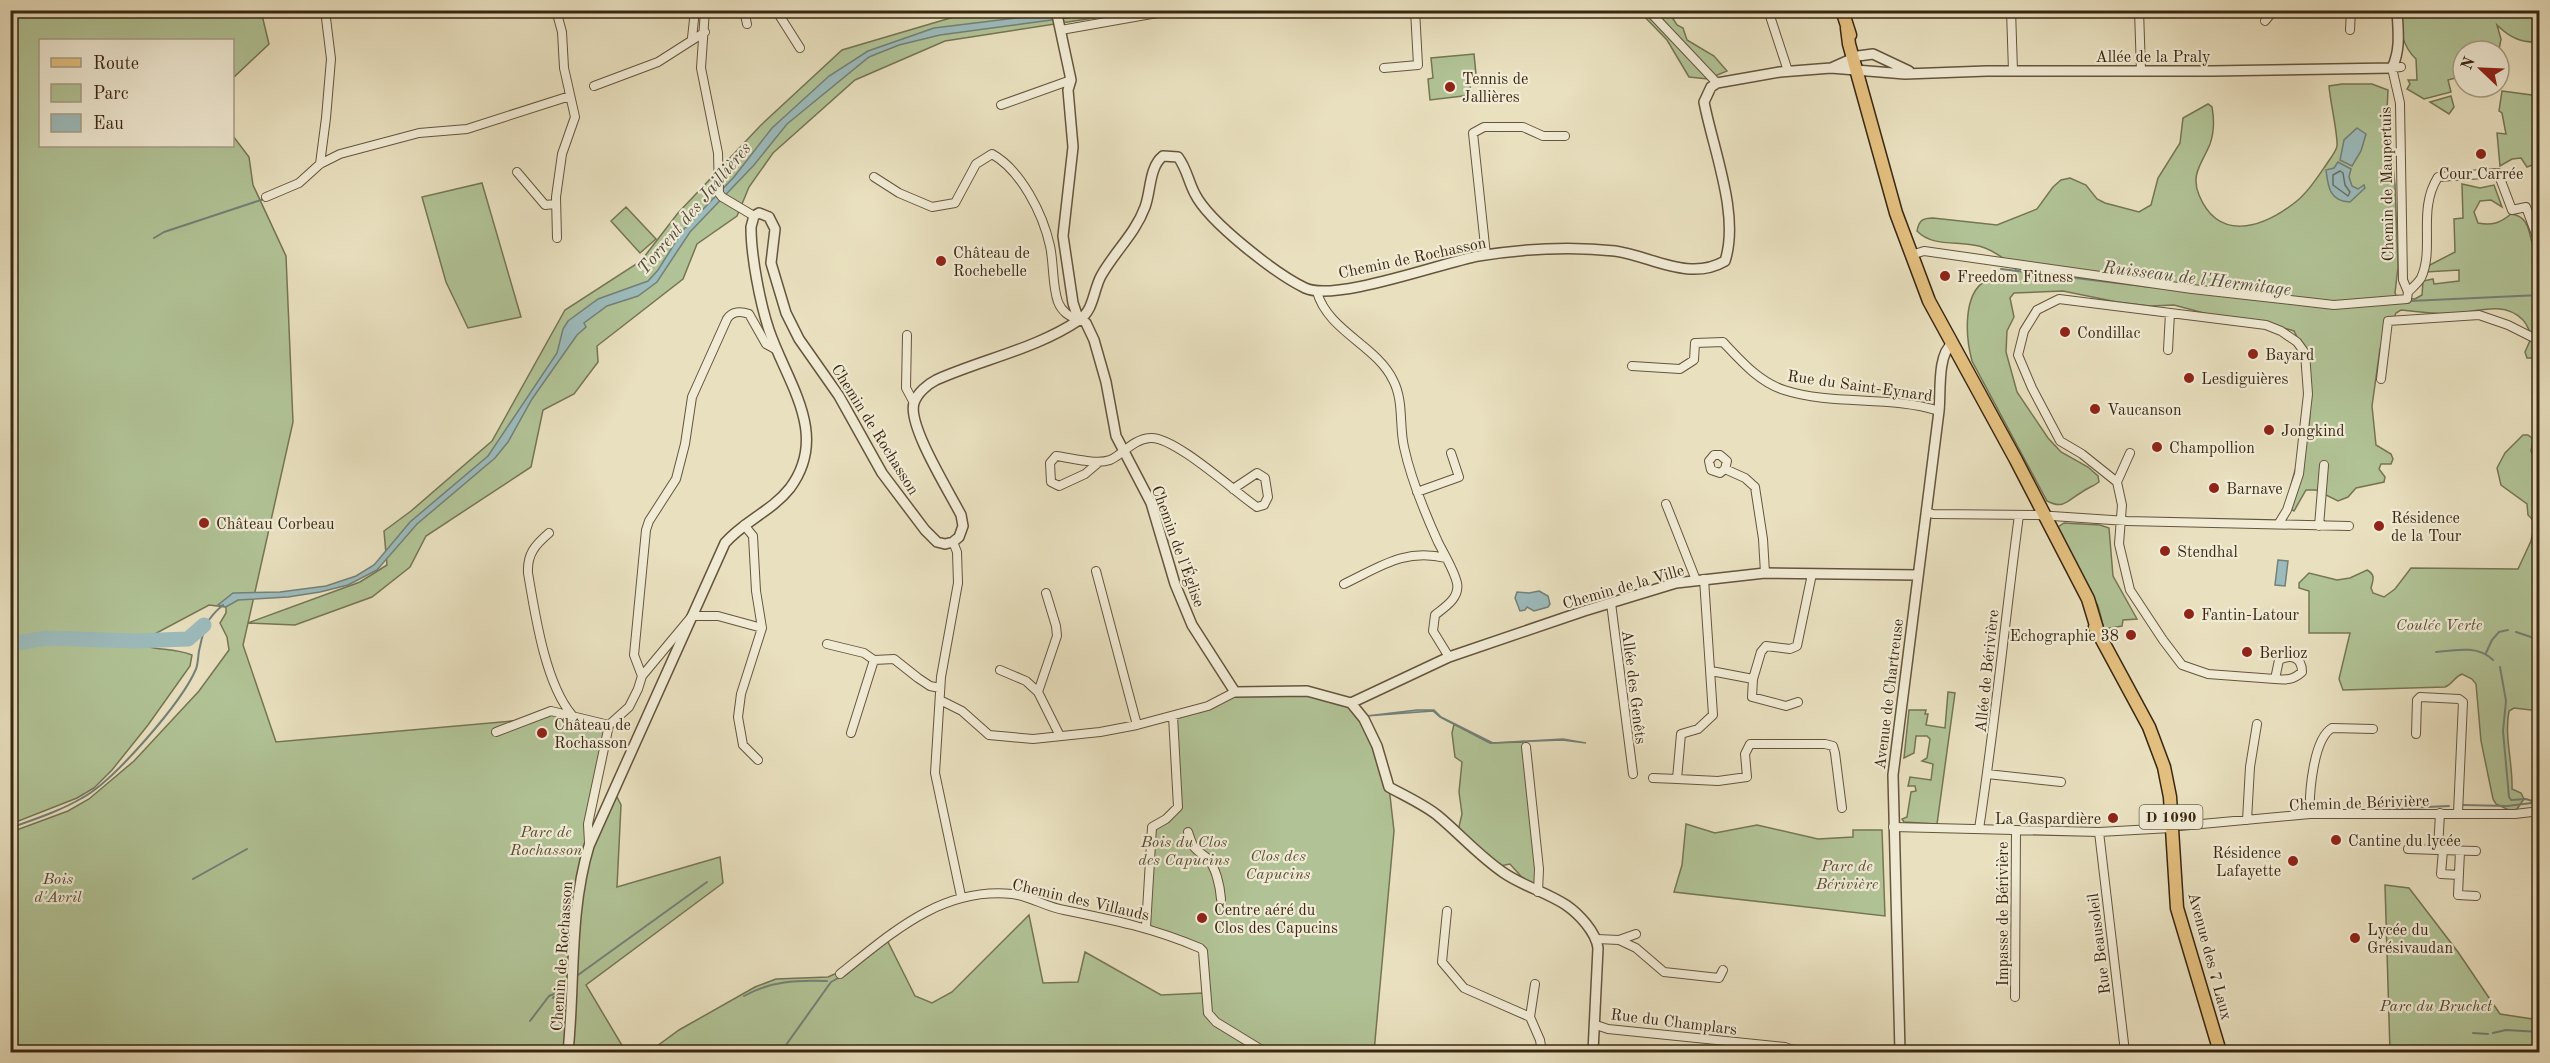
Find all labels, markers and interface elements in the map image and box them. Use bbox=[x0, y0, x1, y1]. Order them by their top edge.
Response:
legend bbox=[39, 39, 234, 147]
north arrow bbox=[2451, 39, 2511, 99]
street label: Allée de la Praly bbox=[2095, 50, 2211, 66]
text: N bbox=[2459, 54, 2479, 73]
text: Route bbox=[93, 55, 139, 73]
place label: Tennis de Jallières bbox=[1462, 72, 1528, 106]
marker: Tennis de Jallières bbox=[1443, 80, 1457, 94]
text: Parc bbox=[93, 85, 129, 103]
street label: Chemin de Maupertuis bbox=[2379, 106, 2397, 261]
text: Eau bbox=[93, 115, 124, 133]
water label: Torrent des Jaillières bbox=[634, 139, 755, 278]
marker: Cour Carrée bbox=[2474, 147, 2488, 161]
place label: Cour Carrée bbox=[2439, 167, 2523, 183]
street label: Chemin de Rochasson bbox=[1337, 235, 1488, 282]
place label: Château de Rochebelle bbox=[953, 246, 1030, 280]
marker: Château de Rochebelle bbox=[934, 254, 948, 268]
water label: Ruisseau de l'Hermitage bbox=[2101, 258, 2292, 299]
marker: Freedom Fitness bbox=[1938, 269, 1952, 283]
place label: Freedom Fitness bbox=[1957, 270, 2073, 286]
marker: Condillac bbox=[2058, 325, 2072, 339]
place label: Condillac bbox=[2077, 326, 2141, 342]
marker: Bayard bbox=[2246, 347, 2260, 361]
place label: Bayard bbox=[2265, 348, 2314, 364]
street label: Chemin de Rochasson bbox=[828, 362, 921, 498]
street label: Rue du Saint-Eynard bbox=[1786, 369, 1933, 405]
marker: Lesdiguières bbox=[2182, 371, 2196, 385]
place label: Lesdiguières bbox=[2201, 372, 2288, 388]
marker: Vaucanson bbox=[2088, 402, 2102, 416]
place label: Vaucanson bbox=[2107, 403, 2182, 419]
marker: Jongkind bbox=[2262, 423, 2276, 437]
place label: Jongkind bbox=[2281, 424, 2345, 440]
marker: Champollion bbox=[2150, 440, 2164, 454]
place label: Champollion bbox=[2169, 441, 2255, 457]
marker: Barnave bbox=[2207, 481, 2221, 495]
street label: Chemin de l'Église bbox=[1148, 482, 1210, 610]
place label: Barnave bbox=[2226, 482, 2283, 498]
place label: Résidence de la Tour bbox=[2391, 511, 2462, 545]
marker: Château Corbeau bbox=[197, 516, 211, 530]
place label: Château Corbeau bbox=[216, 517, 335, 533]
marker: Résidence de la Tour bbox=[2372, 519, 2386, 533]
marker: Stendhal bbox=[2158, 544, 2172, 558]
place label: Stendhal bbox=[2177, 545, 2238, 561]
street label: Chemin de la Ville bbox=[1561, 563, 1686, 613]
marker: Fantin-Latour bbox=[2182, 607, 2196, 621]
place label: Fantin-Latour bbox=[2201, 608, 2300, 624]
street label: Allée de Bérivière bbox=[1974, 609, 2002, 734]
street label: Avenue de Chartreuse bbox=[1873, 618, 1907, 771]
park label: Coulée Verte bbox=[2396, 618, 2483, 634]
marker: Echographie 38 bbox=[2124, 628, 2138, 642]
street label: Allée des Genêts bbox=[1618, 629, 1648, 745]
place label: Echographie 38 bbox=[2010, 629, 2119, 645]
marker: Berlioz bbox=[2240, 645, 2254, 659]
place label: Berlioz bbox=[2259, 646, 2308, 662]
place label: Château de Rochasson bbox=[554, 718, 631, 752]
marker: Château de Rochasson bbox=[535, 726, 549, 740]
street label: Chemin de Bérivière bbox=[2289, 794, 2430, 814]
road number: D 1090 bbox=[2140, 805, 2202, 829]
marker: La Gaspardière bbox=[2106, 811, 2120, 825]
place label: La Gaspardière bbox=[1995, 812, 2101, 828]
park label: Parc de Rochasson bbox=[509, 825, 582, 859]
marker: Cantine du lycée bbox=[2329, 833, 2343, 847]
place label: Cantine du lycée bbox=[2348, 834, 2461, 850]
park label: Bois du Clos des Capucins bbox=[1138, 835, 1230, 869]
street label: Impasse de Bérivière bbox=[1996, 842, 2012, 986]
place label: Résidence Lafayette bbox=[2212, 846, 2281, 880]
park label: Clos des Capucins bbox=[1245, 849, 1311, 883]
marker: Résidence Lafayette bbox=[2286, 854, 2300, 868]
park label: Parc de Bérivière bbox=[1815, 859, 1879, 893]
park label: Bois d'Avril bbox=[34, 872, 82, 906]
street label: Chemin des Villauds bbox=[1010, 877, 1151, 925]
street label: Chemin de Rochasson bbox=[550, 880, 576, 1032]
street label: Avenue des 7 Laux bbox=[2184, 891, 2234, 1022]
street label: Rue Beausoleil bbox=[2086, 892, 2114, 995]
place label: Centre aéré du Clos des Capucins bbox=[1214, 903, 1338, 937]
marker: Centre aéré du Clos des Capucins bbox=[1195, 911, 1209, 925]
place label: Lycée du Grésivaudan bbox=[2367, 923, 2453, 957]
marker: Lycée du Grésivaudan bbox=[2348, 931, 2362, 945]
park label: Parc du Bruchet bbox=[2379, 999, 2493, 1015]
street label: Rue du Champlars bbox=[1610, 1007, 1738, 1039]

